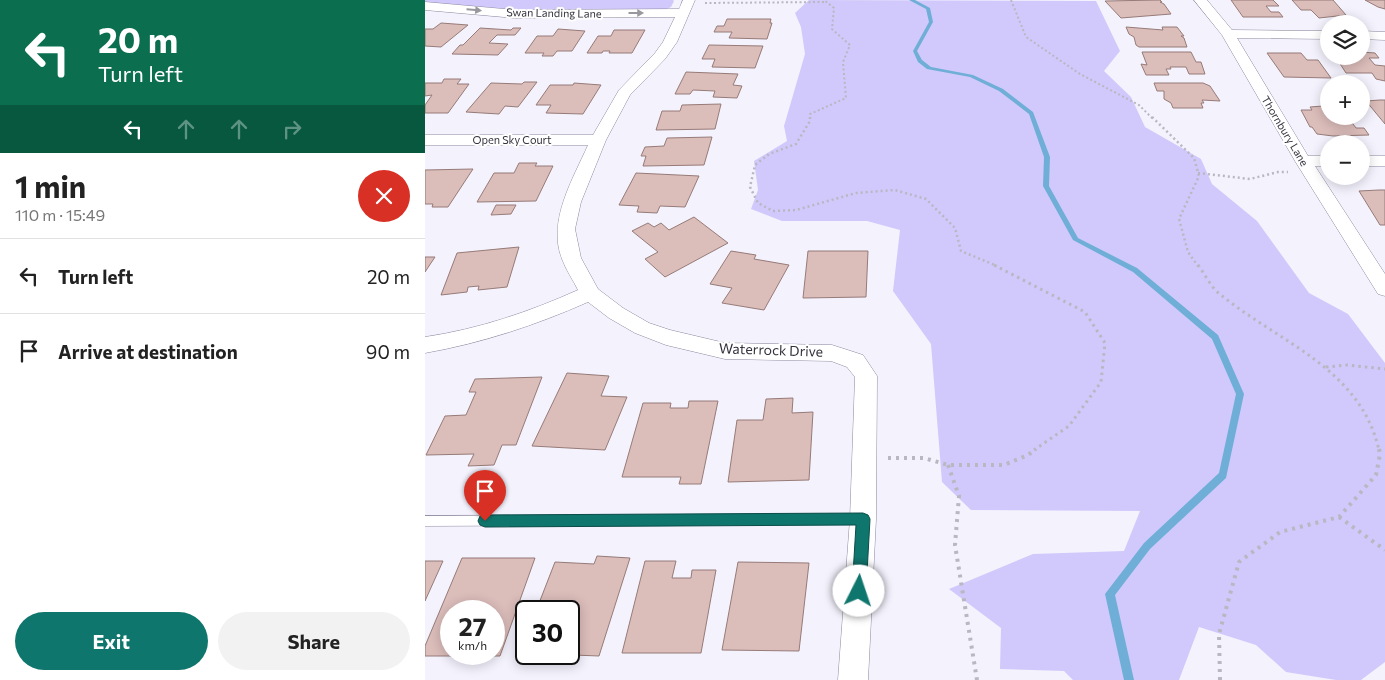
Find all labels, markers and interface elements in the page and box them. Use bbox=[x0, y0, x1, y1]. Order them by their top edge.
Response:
street label: Swan Landing Lane bbox=[506, 5, 602, 20]
one-way arrow bbox=[466, 6, 482, 14]
one-way arrow bbox=[628, 9, 644, 17]
map controls bbox=[1320, 15, 1370, 185]
button: layers bbox=[1320, 15, 1370, 65]
text: 20 m bbox=[98, 17, 178, 60]
icon: left bbox=[15, 20, 80, 85]
text: Turn left bbox=[98, 60, 183, 87]
button: + bbox=[1320, 75, 1370, 125]
street label: Thornbury Lane bbox=[1259, 93, 1312, 168]
icon: left bbox=[119, 115, 147, 143]
icon: ahead bbox=[172, 115, 200, 143]
icon: ahead bbox=[225, 115, 253, 143]
icon: right bbox=[278, 115, 306, 143]
street label: Open Sky Court bbox=[472, 133, 552, 146]
button: − bbox=[1320, 135, 1370, 185]
text: 1 min bbox=[15, 167, 86, 204]
button: close bbox=[358, 170, 410, 222]
text: 110 m · 15:49 bbox=[15, 205, 105, 224]
icon: left bbox=[15, 262, 43, 290]
text: Turn left bbox=[58, 265, 133, 288]
text: 20 m bbox=[367, 265, 410, 288]
icon: arrive bbox=[15, 337, 43, 365]
street label: Waterrock Drive bbox=[719, 339, 823, 360]
text: Arrive at destination bbox=[58, 340, 238, 363]
text: 90 m bbox=[366, 340, 410, 363]
pin bbox=[464, 470, 506, 521]
icon: arrive bbox=[471, 477, 499, 505]
position arrow bbox=[832, 564, 884, 616]
speed limit sign: 30 bbox=[515, 600, 580, 665]
text: 27 bbox=[459, 611, 486, 641]
button: Exit bbox=[15, 612, 208, 670]
button: Share bbox=[218, 612, 410, 670]
text: km/h bbox=[458, 638, 487, 652]

